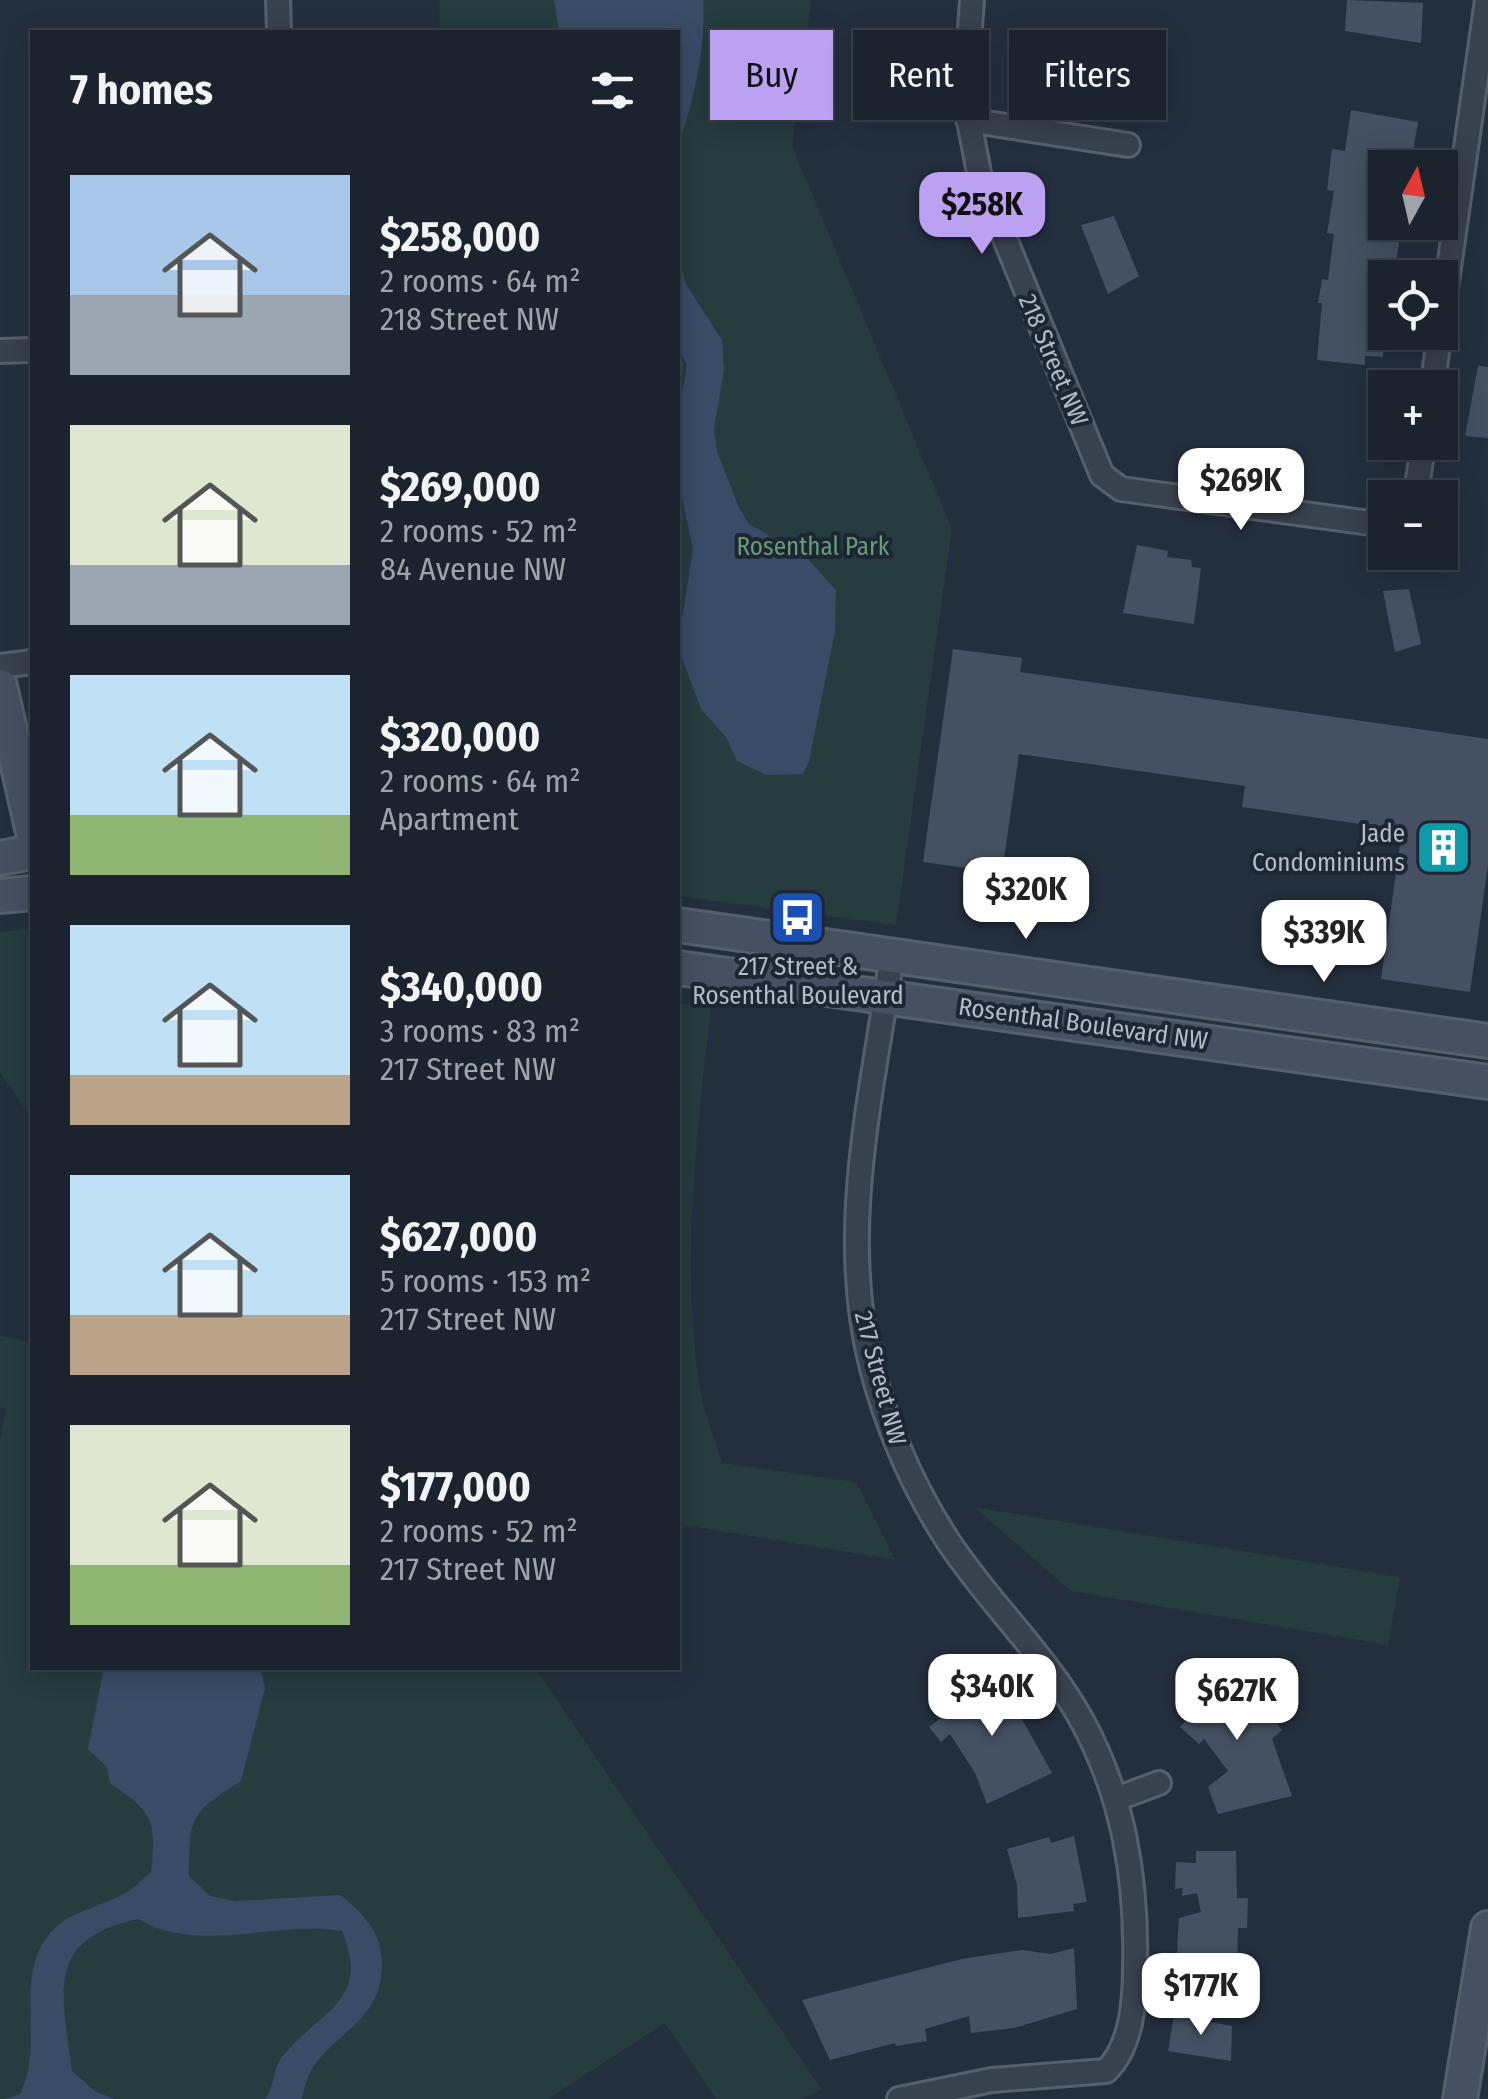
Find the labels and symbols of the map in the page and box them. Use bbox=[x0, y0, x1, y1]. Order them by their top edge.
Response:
north arrow bbox=[1368, 150, 1458, 240]
pin: $258K bbox=[912, 172, 1052, 257]
street label: 218 Street NW bbox=[1012, 290, 1094, 430]
pin: $269K bbox=[1171, 448, 1311, 533]
park label: Rosenthal Park bbox=[737, 532, 890, 562]
building icon: Jade Condominiums bbox=[1414, 818, 1474, 878]
place label: Jade Condominiums bbox=[1252, 819, 1405, 878]
pin: $320K bbox=[956, 857, 1096, 942]
bus stop icon: 217 Street & Rosenthal Boulevard bbox=[768, 888, 828, 948]
pin: $339K bbox=[1254, 900, 1394, 985]
place label: 217 Street & Rosenthal Boulevard bbox=[692, 952, 904, 1011]
street label: Rosenthal Boulevard NW bbox=[956, 992, 1210, 1056]
street label: 217 Street NW bbox=[848, 1308, 912, 1449]
pin: $340K bbox=[922, 1654, 1062, 1739]
pin: $627K bbox=[1167, 1658, 1307, 1743]
pin: $177K bbox=[1131, 1953, 1271, 2038]

